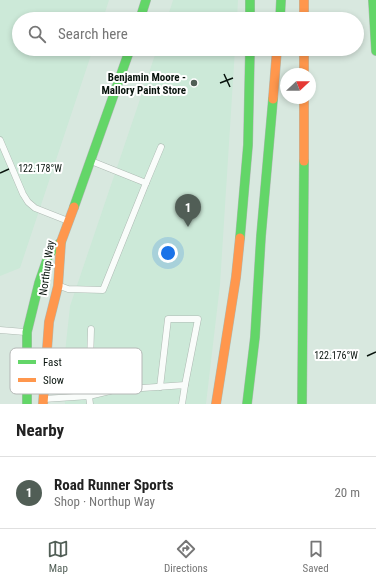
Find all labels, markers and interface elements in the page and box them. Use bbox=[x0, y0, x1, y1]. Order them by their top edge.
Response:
search box bbox=[12, 12, 364, 56]
icon: search bbox=[26, 23, 48, 45]
text: Search here bbox=[58, 25, 128, 43]
north arrow bbox=[280, 68, 316, 104]
place label: Benjamin Moore - Mallory Paint Store bbox=[101, 71, 186, 97]
marker: Benjamin Moore - Mallory Paint Store bbox=[189, 78, 199, 88]
text: 122.178°W bbox=[18, 163, 62, 174]
pin: 1 bbox=[175, 194, 201, 227]
street label: Northup Way bbox=[37, 239, 57, 297]
your location bbox=[158, 243, 178, 263]
legend bbox=[10, 348, 142, 394]
text: 122.176°W bbox=[314, 350, 358, 361]
text: Fast bbox=[43, 356, 62, 369]
text: Slow bbox=[43, 374, 64, 387]
text: Nearby bbox=[16, 420, 64, 440]
text: Road Runner Sports bbox=[54, 476, 174, 494]
text: 1 bbox=[26, 485, 32, 500]
text: 20 m bbox=[334, 485, 360, 500]
text: Shop · Northup Way bbox=[54, 494, 155, 509]
tab: Map bbox=[47, 538, 69, 575]
tab: Directions bbox=[164, 538, 208, 575]
tab: Saved bbox=[303, 538, 329, 575]

